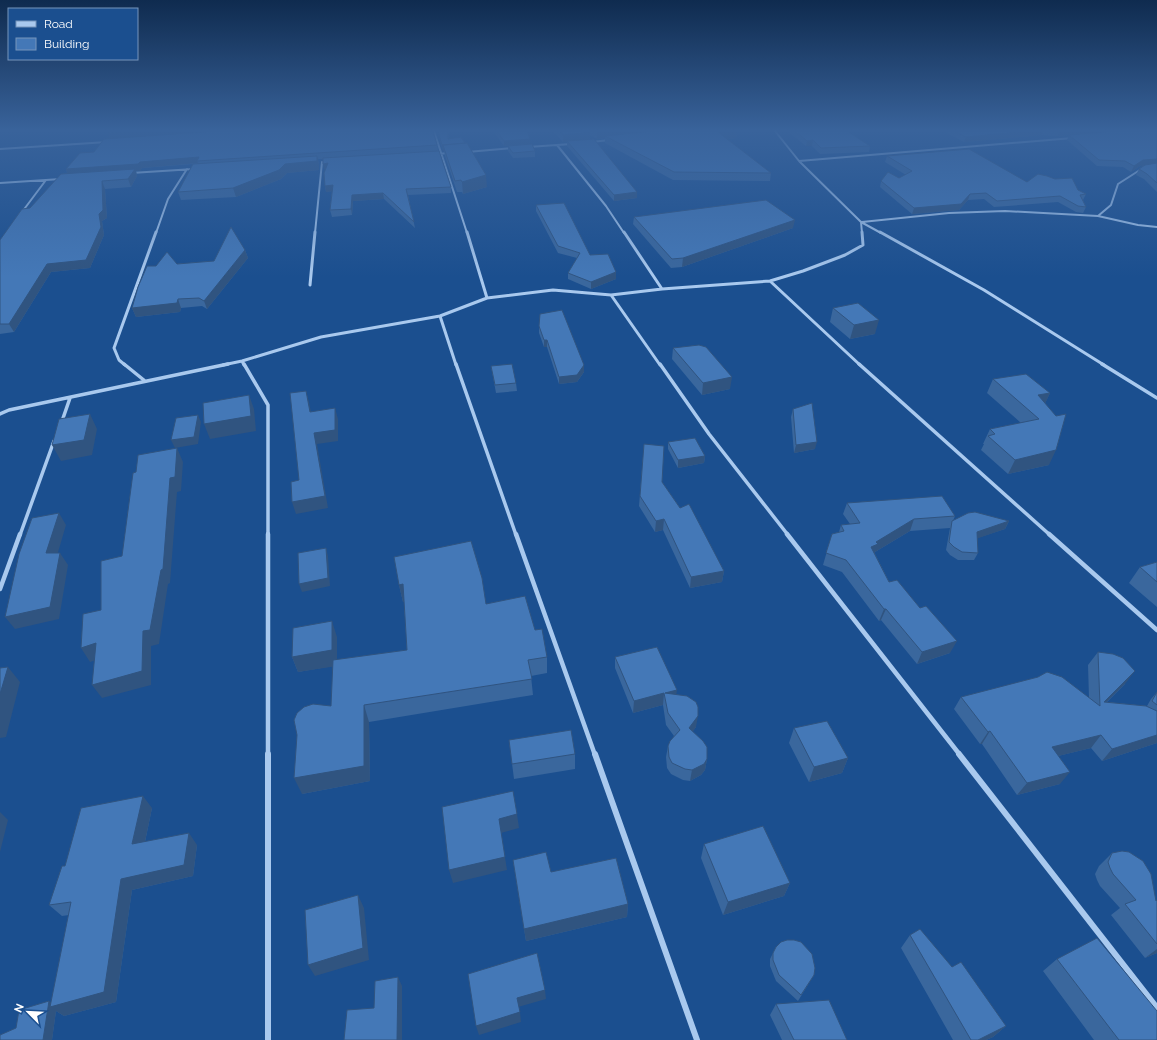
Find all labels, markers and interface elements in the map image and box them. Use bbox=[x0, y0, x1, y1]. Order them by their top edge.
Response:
legend bbox=[8, 8, 138, 60]
text: Road bbox=[44, 17, 73, 31]
text: Building bbox=[44, 37, 90, 51]
north arrow bbox=[8, 992, 48, 1032]
text: N bbox=[12, 1002, 27, 1015]

